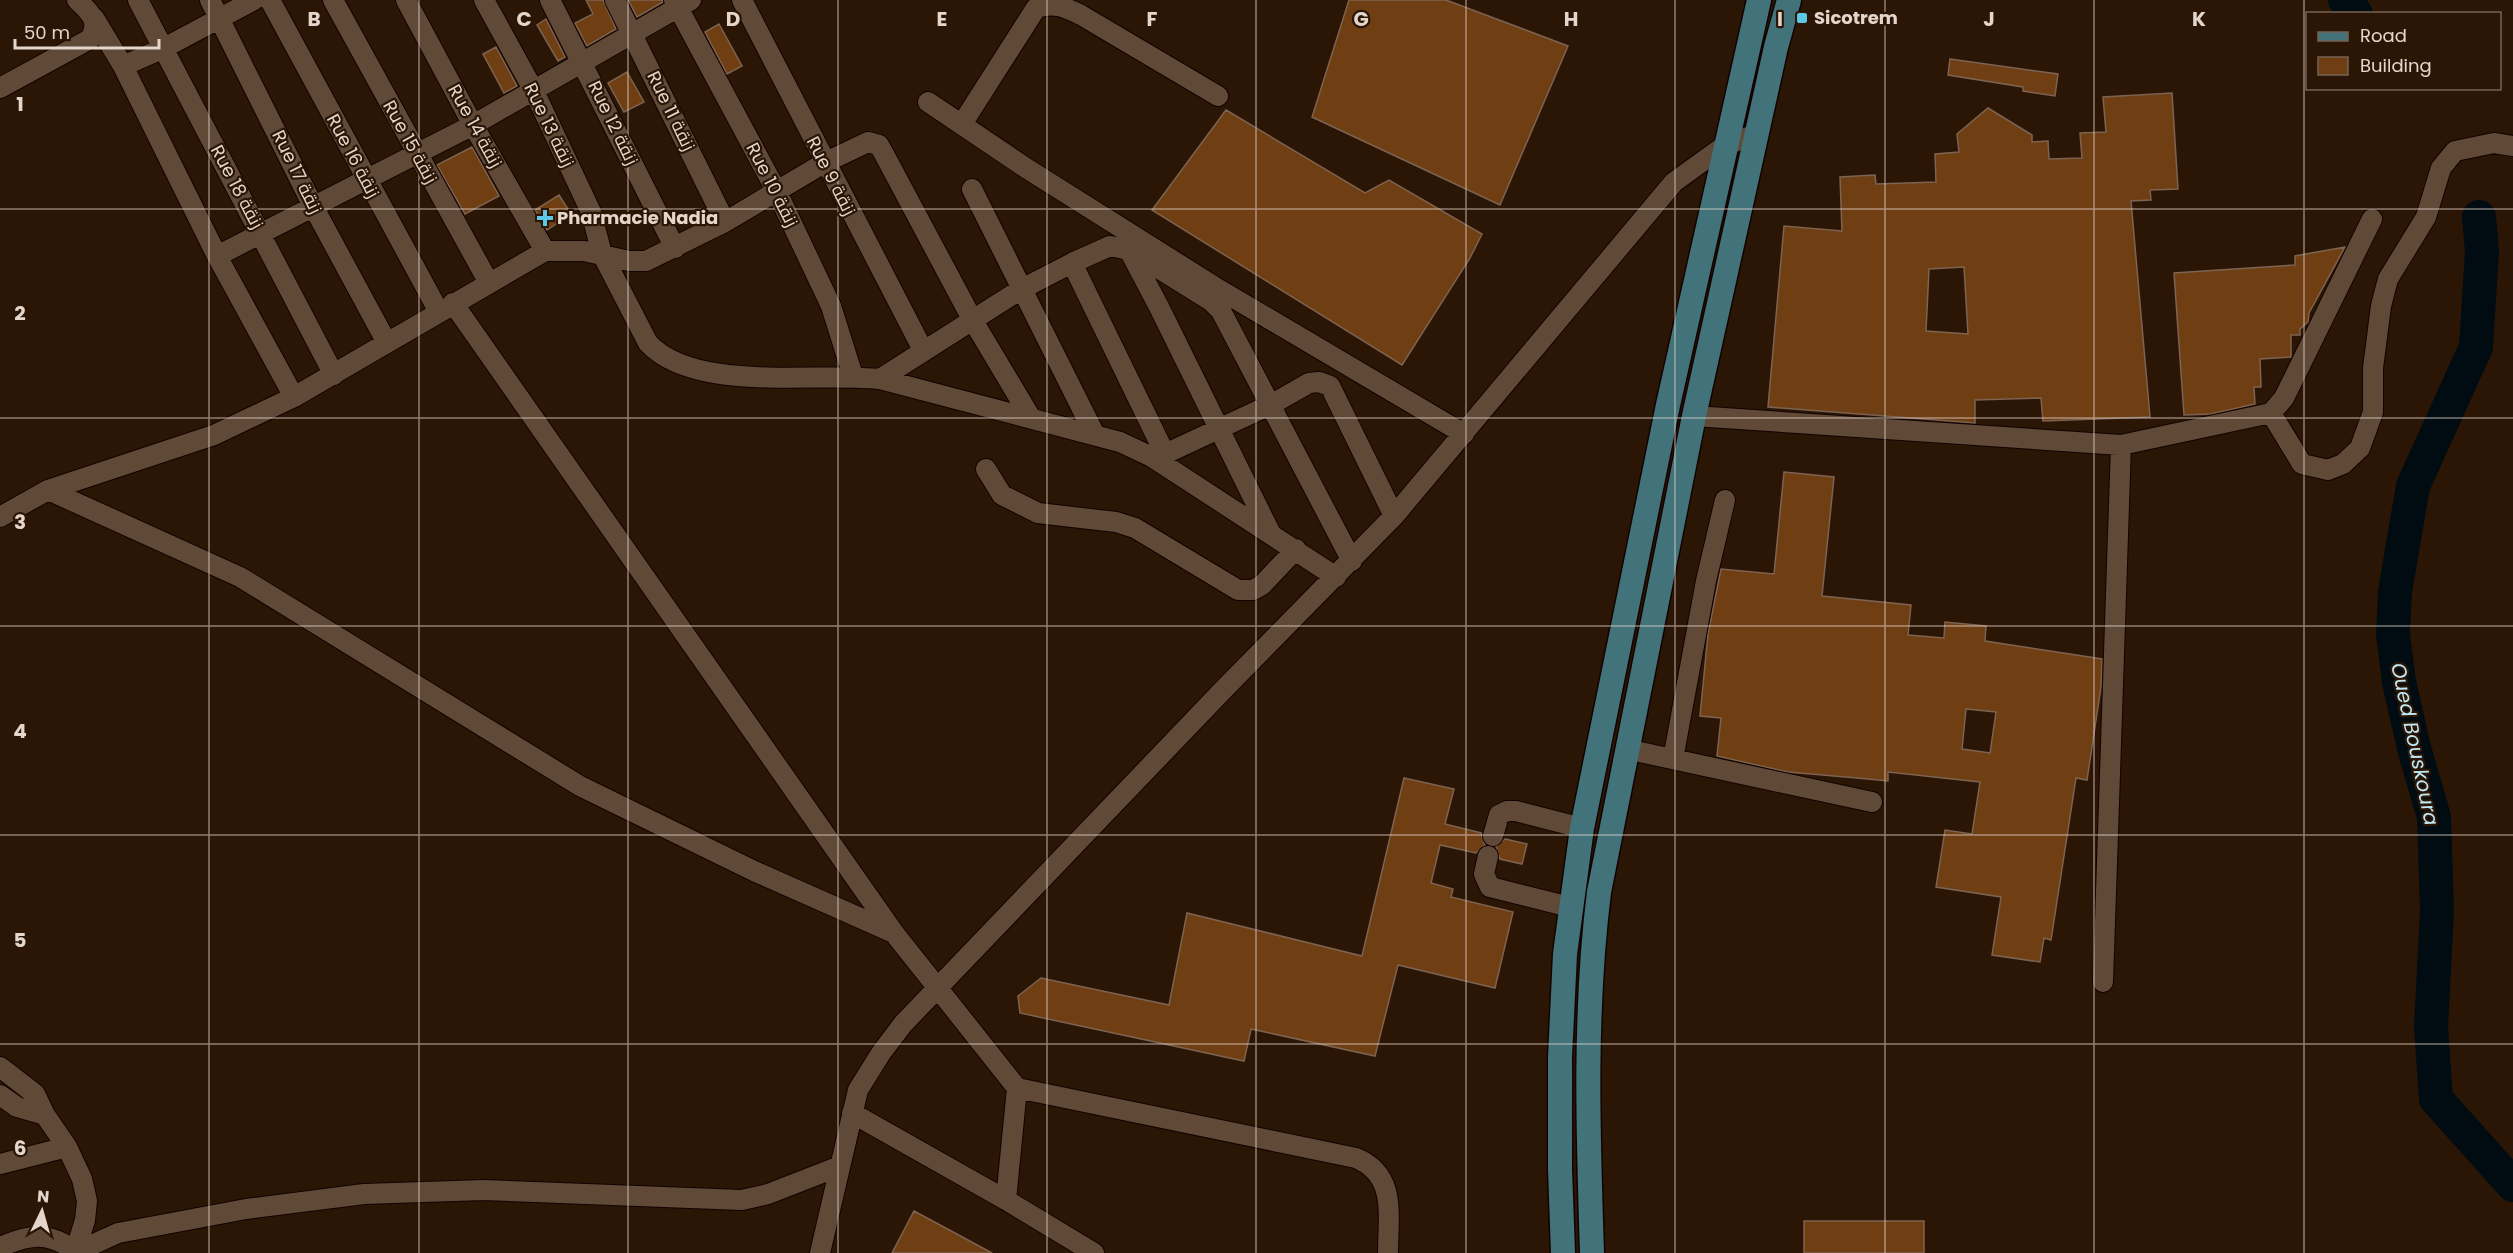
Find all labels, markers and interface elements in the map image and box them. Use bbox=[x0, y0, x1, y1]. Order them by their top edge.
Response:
text: B bbox=[307, 5, 321, 33]
text: C bbox=[516, 5, 532, 33]
text: D bbox=[726, 5, 740, 33]
text: E bbox=[937, 5, 947, 33]
text: F bbox=[1147, 5, 1158, 33]
text: G bbox=[1353, 5, 1369, 33]
text: H bbox=[1564, 5, 1578, 33]
text: I bbox=[1777, 5, 1783, 33]
place label: Sicotrem bbox=[1814, 5, 1898, 30]
text: J bbox=[1983, 5, 1995, 33]
text: K bbox=[2192, 5, 2206, 33]
marker: Sicotrem bbox=[1795, 11, 1809, 25]
scale bar bbox=[15, 12, 159, 50]
legend bbox=[2306, 12, 2501, 90]
text: 50 m bbox=[24, 20, 70, 45]
text: Road bbox=[2360, 23, 2407, 48]
text: Building bbox=[2360, 53, 2432, 78]
street label: Rue 11 زنقة bbox=[641, 67, 702, 155]
street label: Rue 12 زنقة bbox=[582, 76, 645, 169]
street label: Rue 13 زنقة bbox=[518, 78, 581, 171]
street label: Rue 14 زنقة bbox=[442, 80, 509, 172]
text: 1 bbox=[16, 90, 24, 118]
street label: Rue 15 زنقة bbox=[377, 96, 444, 188]
street label: Rue 16 زنقة bbox=[321, 109, 386, 202]
street label: Rue 17 زنقة bbox=[266, 126, 328, 218]
street label: Rue 9 زنقة bbox=[801, 132, 862, 220]
street label: Rue 10 زنقة bbox=[740, 138, 804, 231]
street label: Rue 18 زنقة bbox=[205, 140, 270, 233]
place label: Pharmacie Nadia bbox=[557, 205, 718, 230]
marker: Pharmacie Nadia bbox=[538, 211, 552, 225]
text: 2 bbox=[14, 299, 26, 327]
text: 3 bbox=[14, 508, 26, 536]
water label: Oued Bouskoura bbox=[2384, 660, 2446, 828]
text: 4 bbox=[13, 717, 27, 745]
text: 5 bbox=[14, 926, 27, 954]
text: 6 bbox=[14, 1134, 26, 1162]
north arrow bbox=[12, 1181, 72, 1241]
text: N bbox=[36, 1185, 50, 1209]

